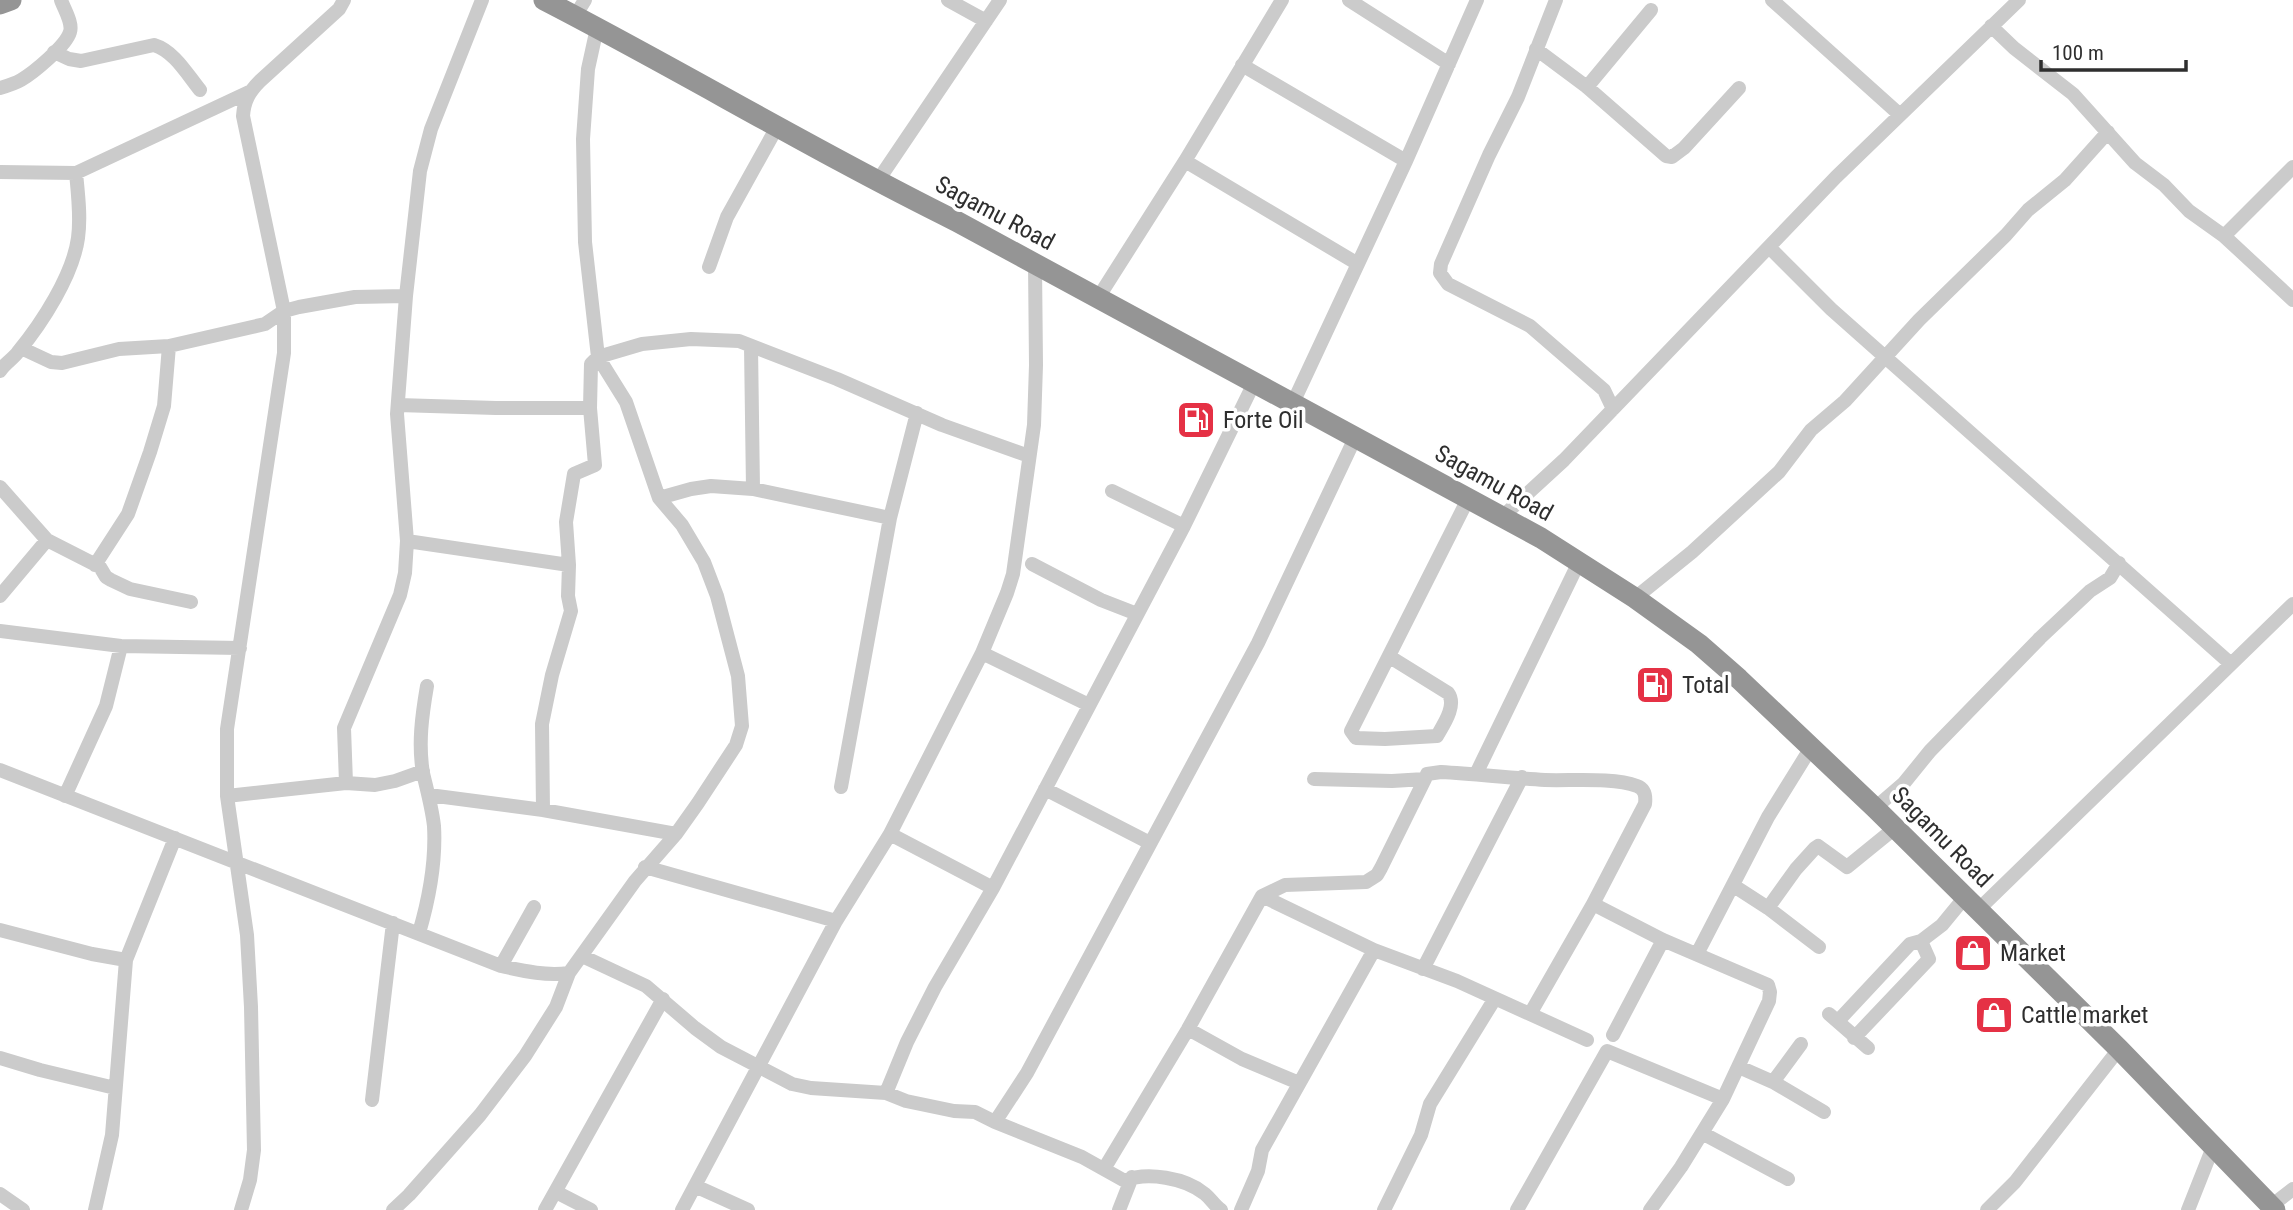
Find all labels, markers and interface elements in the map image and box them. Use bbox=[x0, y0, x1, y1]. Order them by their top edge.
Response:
scale bar bbox=[2041, 28, 2186, 72]
text: 100 m bbox=[2052, 41, 2104, 65]
street label: Sagamu Road bbox=[931, 170, 1059, 256]
fuel station icon: Forte Oil bbox=[1175, 399, 1217, 441]
place label: Forte Oil bbox=[1223, 406, 1304, 434]
street label: Sagamu Road bbox=[1430, 439, 1558, 527]
fuel station icon: Total bbox=[1634, 664, 1676, 706]
place label: Total bbox=[1682, 671, 1729, 699]
street label: Sagamu Road bbox=[1886, 781, 1998, 893]
shop icon: Market bbox=[1952, 932, 1994, 974]
place label: Market bbox=[2000, 939, 2066, 967]
shop icon: Cattle market bbox=[1973, 994, 2015, 1036]
place label: Cattle market bbox=[2021, 1001, 2148, 1029]

